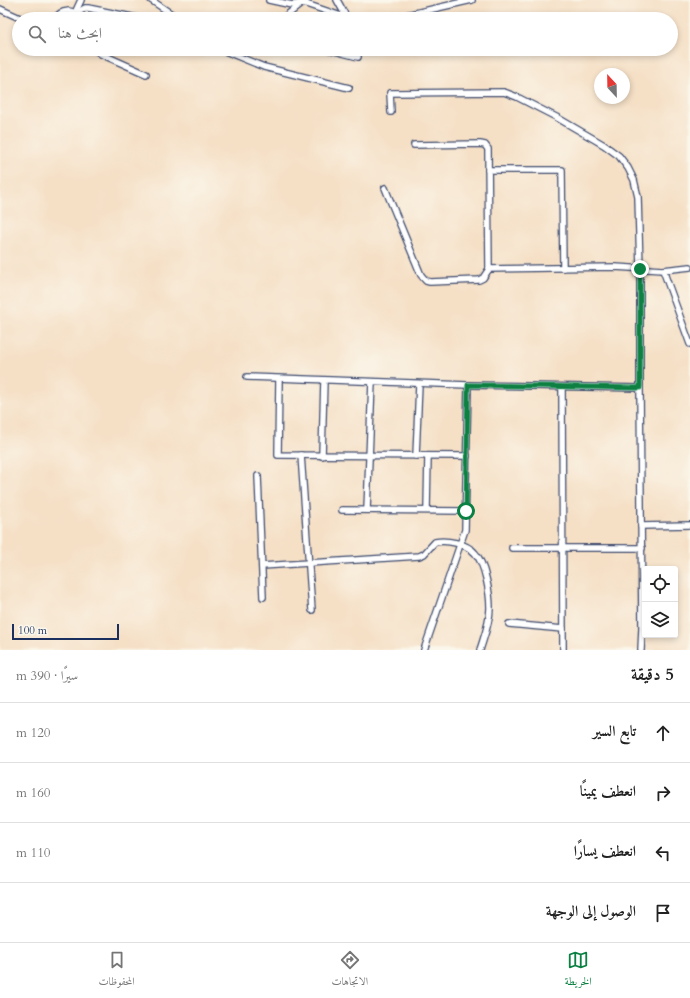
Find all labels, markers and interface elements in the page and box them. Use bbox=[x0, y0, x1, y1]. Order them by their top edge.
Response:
search box bbox=[12, 12, 678, 56]
icon: search bbox=[26, 23, 48, 45]
text: ابحث هنا bbox=[58, 23, 102, 43]
north arrow bbox=[594, 68, 630, 104]
route end bbox=[631, 260, 649, 278]
route start bbox=[457, 502, 475, 520]
map controls bbox=[642, 566, 678, 638]
button: locate bbox=[642, 566, 678, 602]
button: layers bbox=[642, 602, 678, 638]
scale bar bbox=[12, 622, 119, 641]
text: 100 m bbox=[18, 623, 47, 638]
text: 5 دقيقة bbox=[631, 663, 674, 686]
text: سيرًا · 390 m bbox=[16, 667, 78, 685]
text: تابع السير bbox=[593, 721, 636, 741]
icon: ahead bbox=[652, 722, 674, 744]
text: 120 m bbox=[16, 724, 50, 742]
text: انعطف يمينًا bbox=[580, 781, 636, 801]
icon: right bbox=[652, 782, 674, 804]
text: 160 m bbox=[16, 784, 50, 802]
text: انعطف يسارًا bbox=[574, 841, 636, 861]
icon: left bbox=[652, 842, 674, 864]
text: 110 m bbox=[16, 844, 50, 862]
text: الوصول إلى الوجهة bbox=[546, 901, 636, 921]
icon: arrive bbox=[652, 902, 674, 924]
tab: المحفوظات bbox=[98, 949, 135, 992]
tab: الاتجاهات bbox=[331, 949, 368, 992]
tab: الخريطة bbox=[565, 949, 592, 992]

